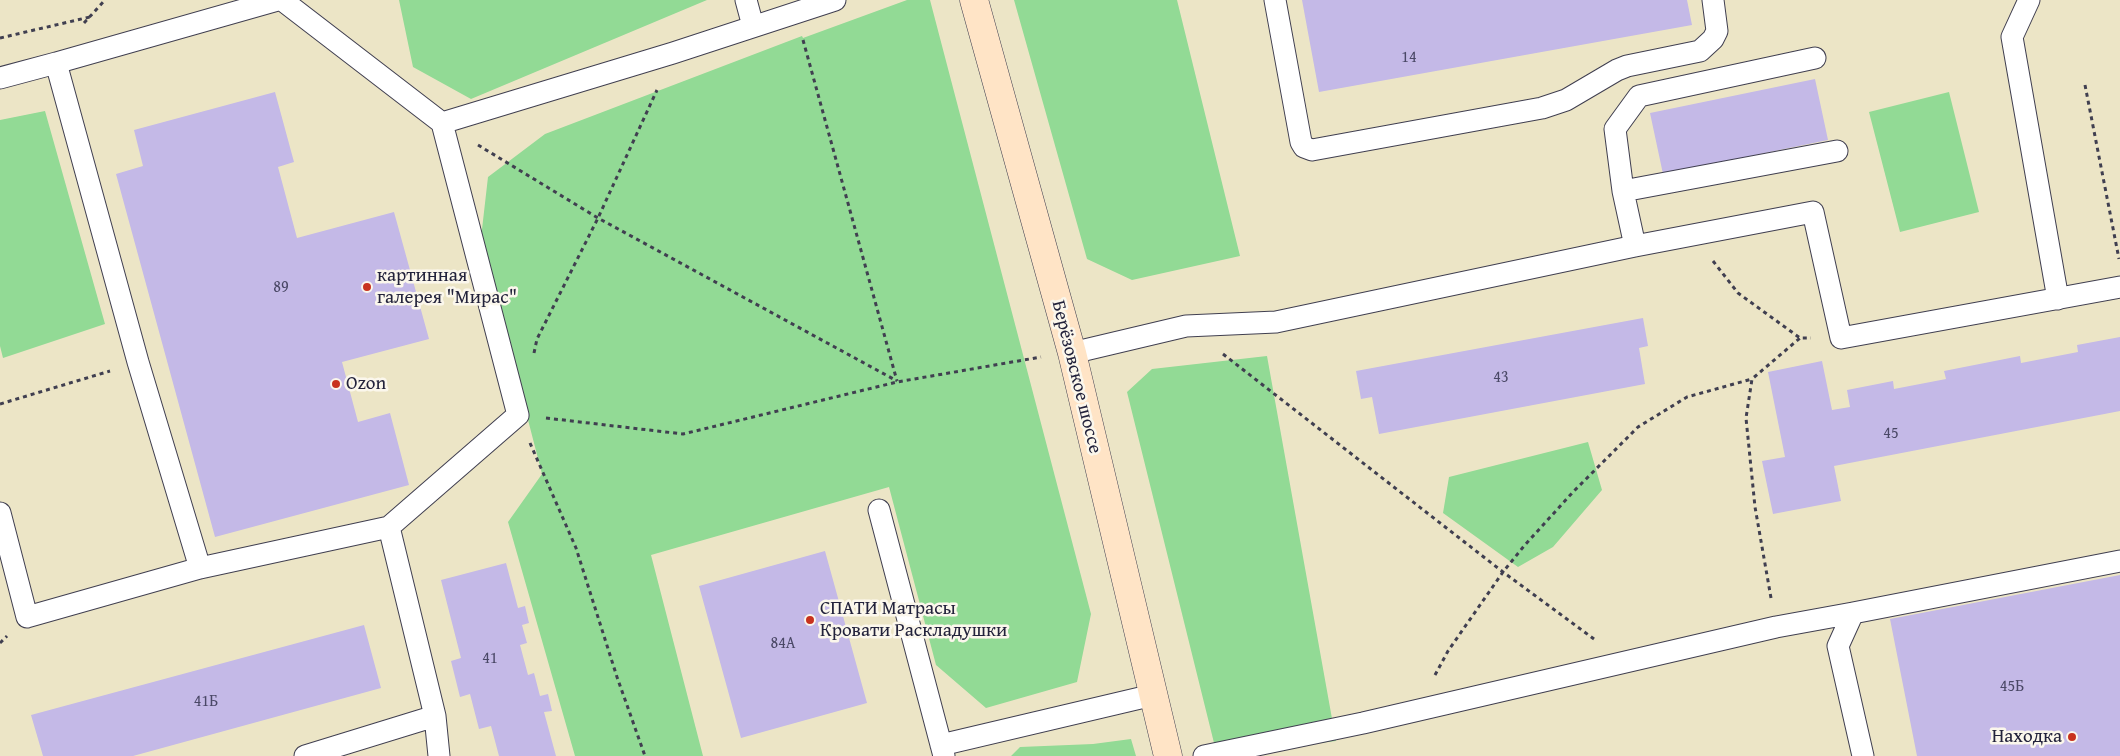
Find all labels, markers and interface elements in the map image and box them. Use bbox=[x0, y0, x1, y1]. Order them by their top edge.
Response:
house number: 14 bbox=[1401, 48, 1417, 68]
place label: картинная галерея "Мирас" bbox=[377, 265, 517, 309]
house number: 89 bbox=[273, 278, 289, 298]
marker: картинная галерея "Мирас" bbox=[361, 281, 373, 293]
street label: Берёзовское шоссе bbox=[1046, 298, 1106, 456]
house number: 43 bbox=[1493, 368, 1509, 388]
place label: Ozon bbox=[346, 373, 386, 395]
marker: Ozon bbox=[330, 378, 342, 390]
house number: 45 bbox=[1883, 424, 1899, 444]
place label: СПАТИ Матрасы Кровати Раскладушки bbox=[820, 598, 1007, 642]
marker: СПАТИ Матрасы Кровати Раскладушки bbox=[804, 614, 816, 626]
house number: 84А bbox=[770, 634, 796, 654]
house number: 41 bbox=[482, 649, 498, 669]
house number: 45Б bbox=[2000, 677, 2024, 697]
house number: 41Б bbox=[194, 692, 218, 712]
place label: Находка bbox=[1992, 726, 2062, 748]
marker: Находка bbox=[2066, 731, 2078, 743]

